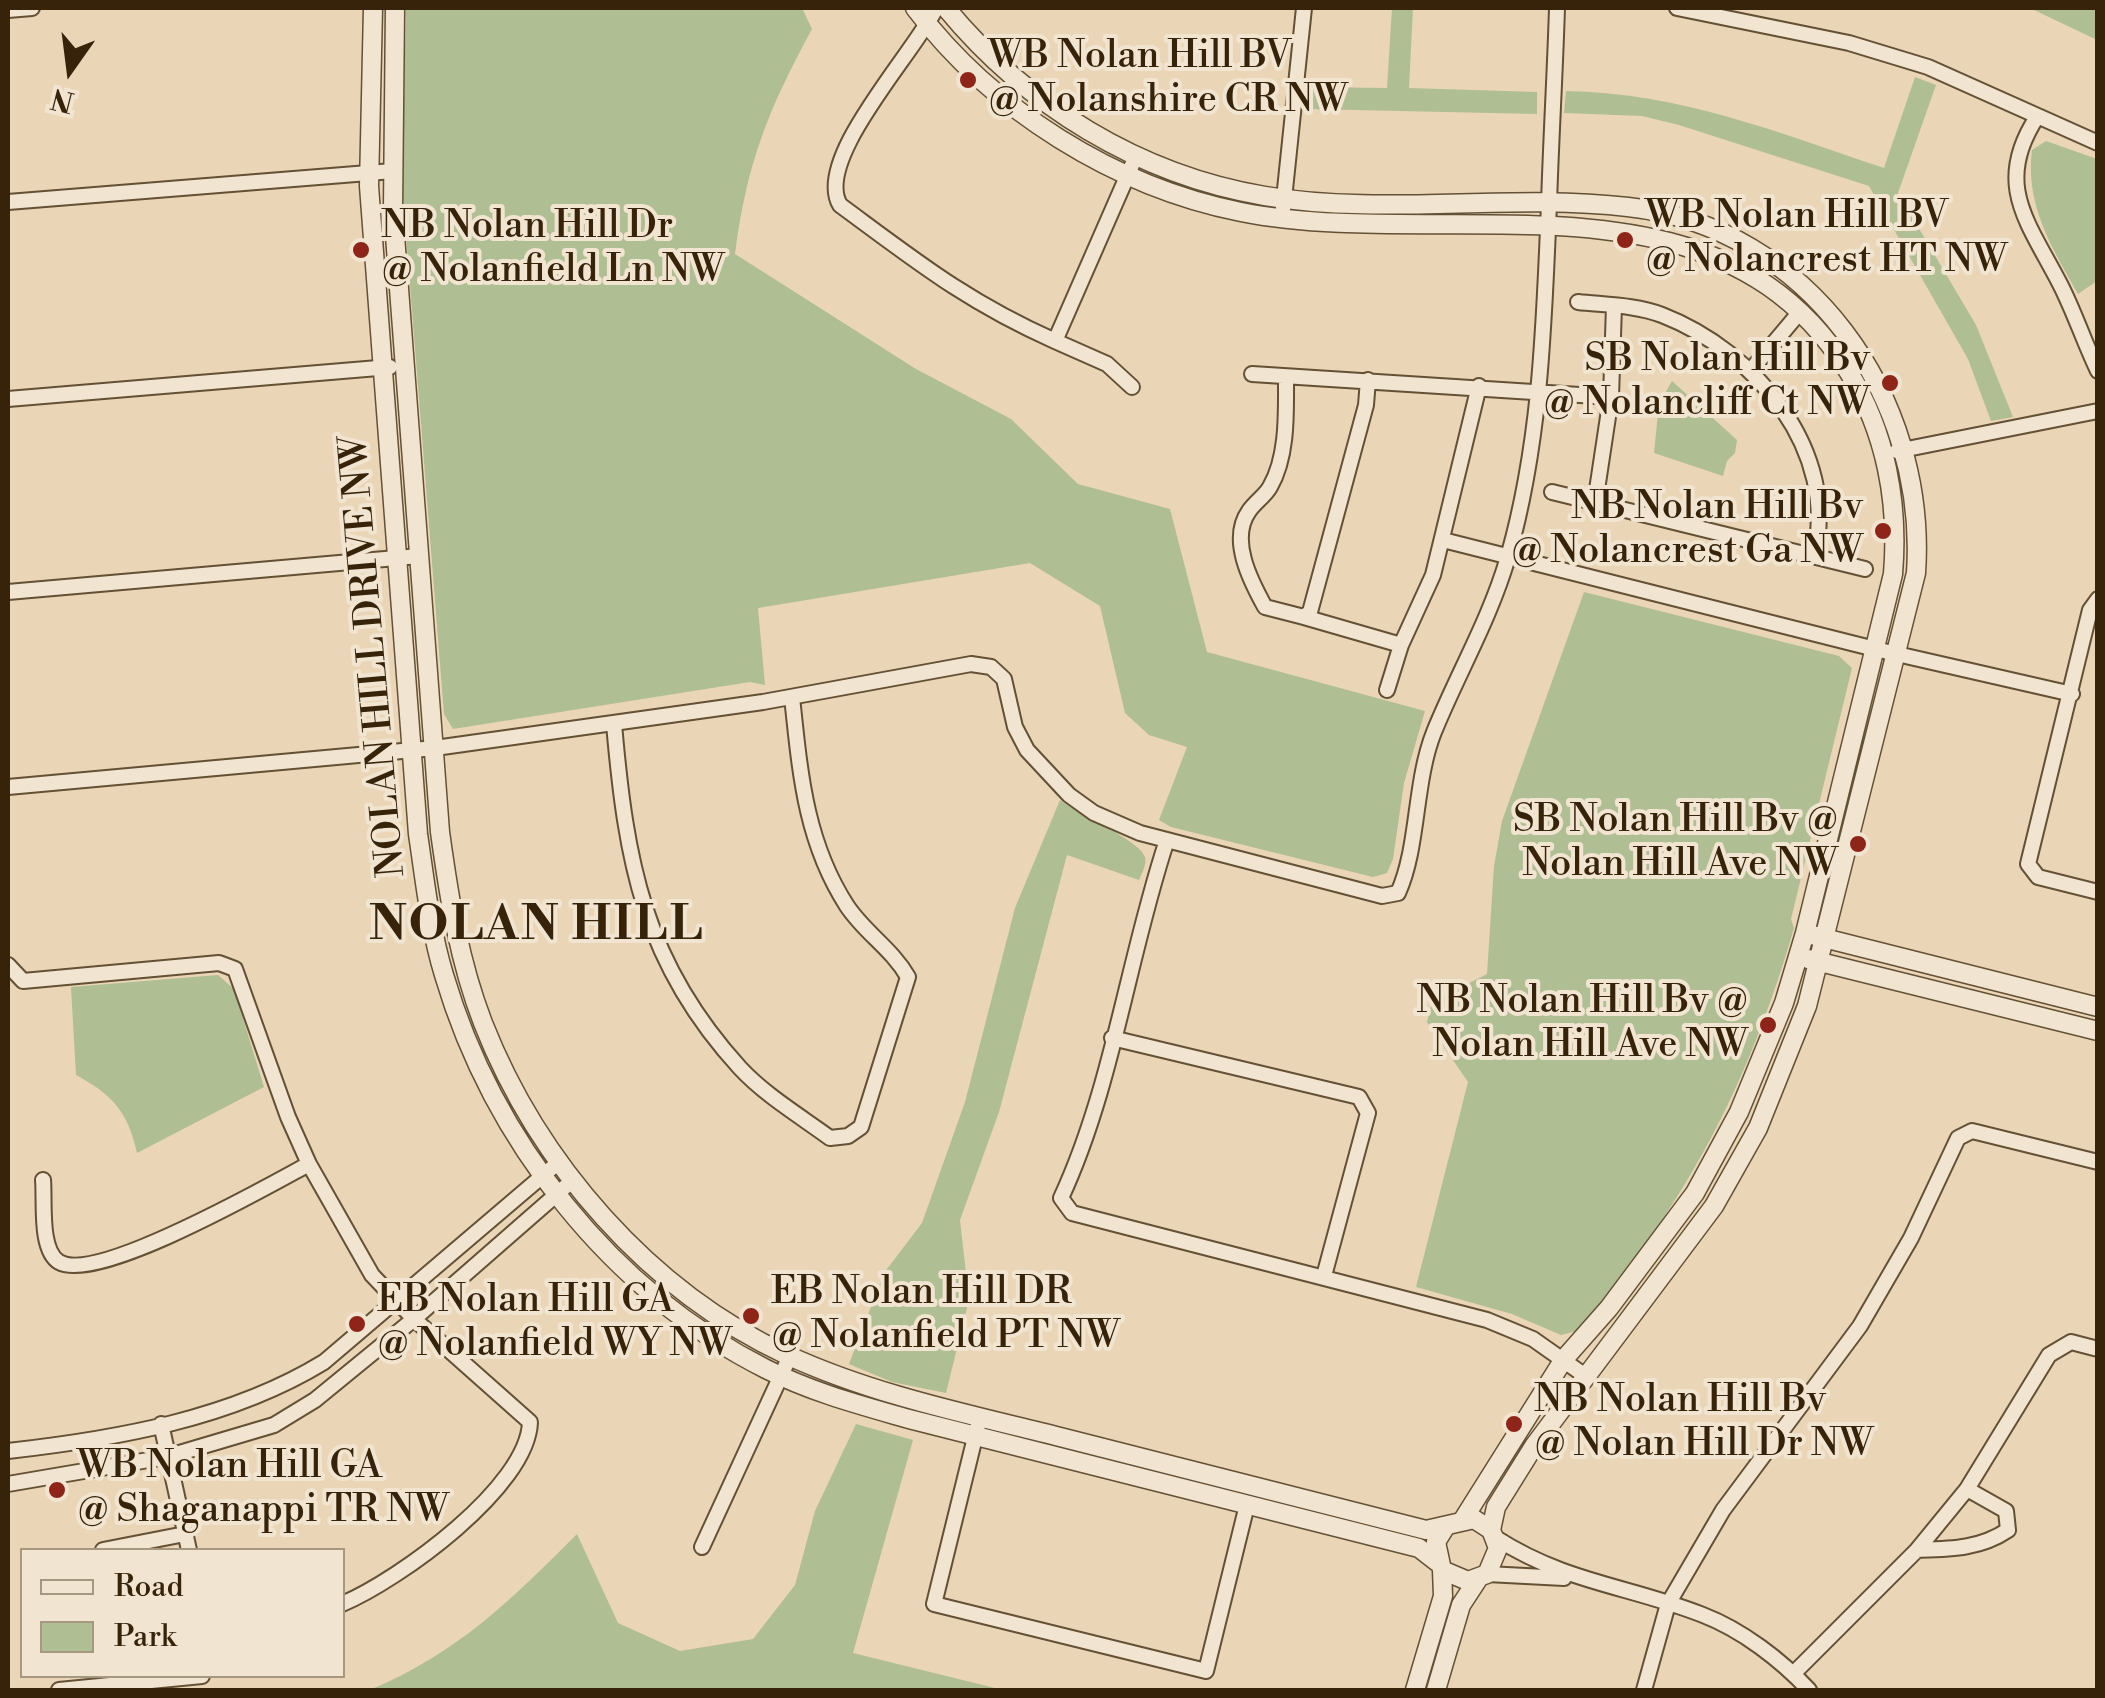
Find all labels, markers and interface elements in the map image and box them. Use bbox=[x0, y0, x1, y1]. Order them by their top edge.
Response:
north arrow bbox=[20, 20, 120, 120]
place label: WB Nolan Hill BV @ Nolanshire CR NW bbox=[988, 35, 1348, 124]
marker: WB Nolan Hill BV @ Nolanshire CR NW bbox=[957, 69, 979, 91]
text: N bbox=[48, 80, 78, 119]
place label: WB Nolan Hill BV @ Nolancrest HT NW bbox=[1645, 195, 2007, 284]
place label: NB Nolan Hill Dr @ Nolanfield Ln NW bbox=[381, 205, 724, 294]
marker: WB Nolan Hill BV @ Nolancrest HT NW bbox=[1614, 229, 1636, 251]
marker: NB Nolan Hill Dr @ Nolanfield Ln NW bbox=[350, 239, 372, 261]
place label: SB Nolan Hill Bv @ Nolancliff Ct NW bbox=[1543, 338, 1870, 428]
marker: SB Nolan Hill Bv @ Nolancliff Ct NW bbox=[1879, 372, 1901, 394]
street label: NOLAN HILL DRIVE NW bbox=[333, 433, 417, 879]
place label: NB Nolan Hill Bv @ Nolancrest Ga NW bbox=[1511, 486, 1863, 576]
marker: NB Nolan Hill Bv @ Nolancrest Ga NW bbox=[1872, 520, 1894, 542]
place label: SB Nolan Hill Bv @ Nolan Hill Ave NW bbox=[1513, 799, 1838, 888]
marker: SB Nolan Hill Bv @ Nolan Hill Ave NW bbox=[1847, 833, 1869, 855]
district label: NOLAN HILL bbox=[369, 899, 705, 957]
place label: NB Nolan Hill Bv @ Nolan Hill Ave NW bbox=[1417, 980, 1748, 1070]
marker: NB Nolan Hill Bv @ Nolan Hill Ave NW bbox=[1757, 1014, 1779, 1036]
place label: EB Nolan Hill DR @ Nolanfield PT NW bbox=[771, 1271, 1120, 1360]
place label: EB Nolan Hill GA @ Nolanfield WY NW bbox=[377, 1279, 732, 1368]
marker: EB Nolan Hill DR @ Nolanfield PT NW bbox=[740, 1305, 762, 1327]
marker: EB Nolan Hill GA @ Nolanfield WY NW bbox=[346, 1313, 368, 1335]
place label: NB Nolan Hill Bv @ Nolan Hill Dr NW bbox=[1534, 1379, 1873, 1468]
marker: NB Nolan Hill Bv @ Nolan Hill Dr NW bbox=[1503, 1413, 1525, 1435]
place label: WB Nolan Hill GA @ Shaganappi TR NW bbox=[77, 1445, 449, 1535]
marker: WB Nolan Hill GA @ Shaganappi TR NW bbox=[46, 1479, 68, 1501]
legend bbox=[20, 1548, 345, 1678]
text: Road bbox=[114, 1568, 184, 1606]
text: Park bbox=[114, 1618, 176, 1656]

